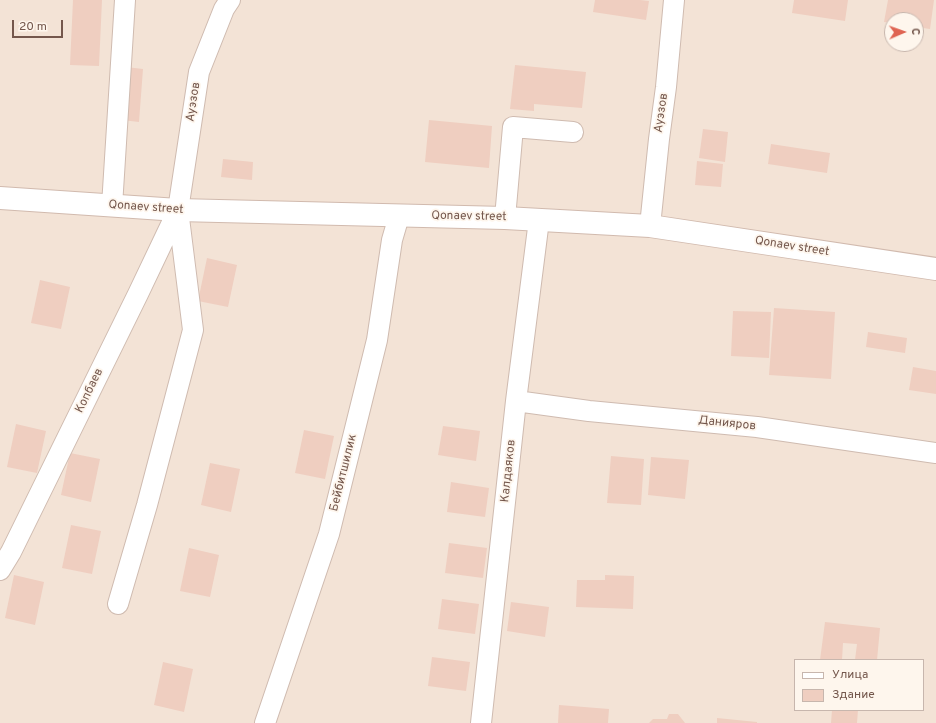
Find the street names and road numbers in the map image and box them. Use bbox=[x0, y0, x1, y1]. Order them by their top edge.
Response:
street label: Ауэзов bbox=[184, 81, 204, 123]
street label: Ауэзов bbox=[652, 92, 672, 134]
street label: Qonaev street bbox=[108, 198, 184, 218]
street label: Qonaev street bbox=[431, 209, 507, 225]
street label: Qonaev street bbox=[754, 234, 830, 260]
street label: Копбаев bbox=[73, 366, 107, 416]
street label: Данияров bbox=[697, 414, 757, 434]
street label: Бейбитшилик bbox=[327, 433, 361, 513]
street label: Калдаяков bbox=[499, 439, 519, 503]

